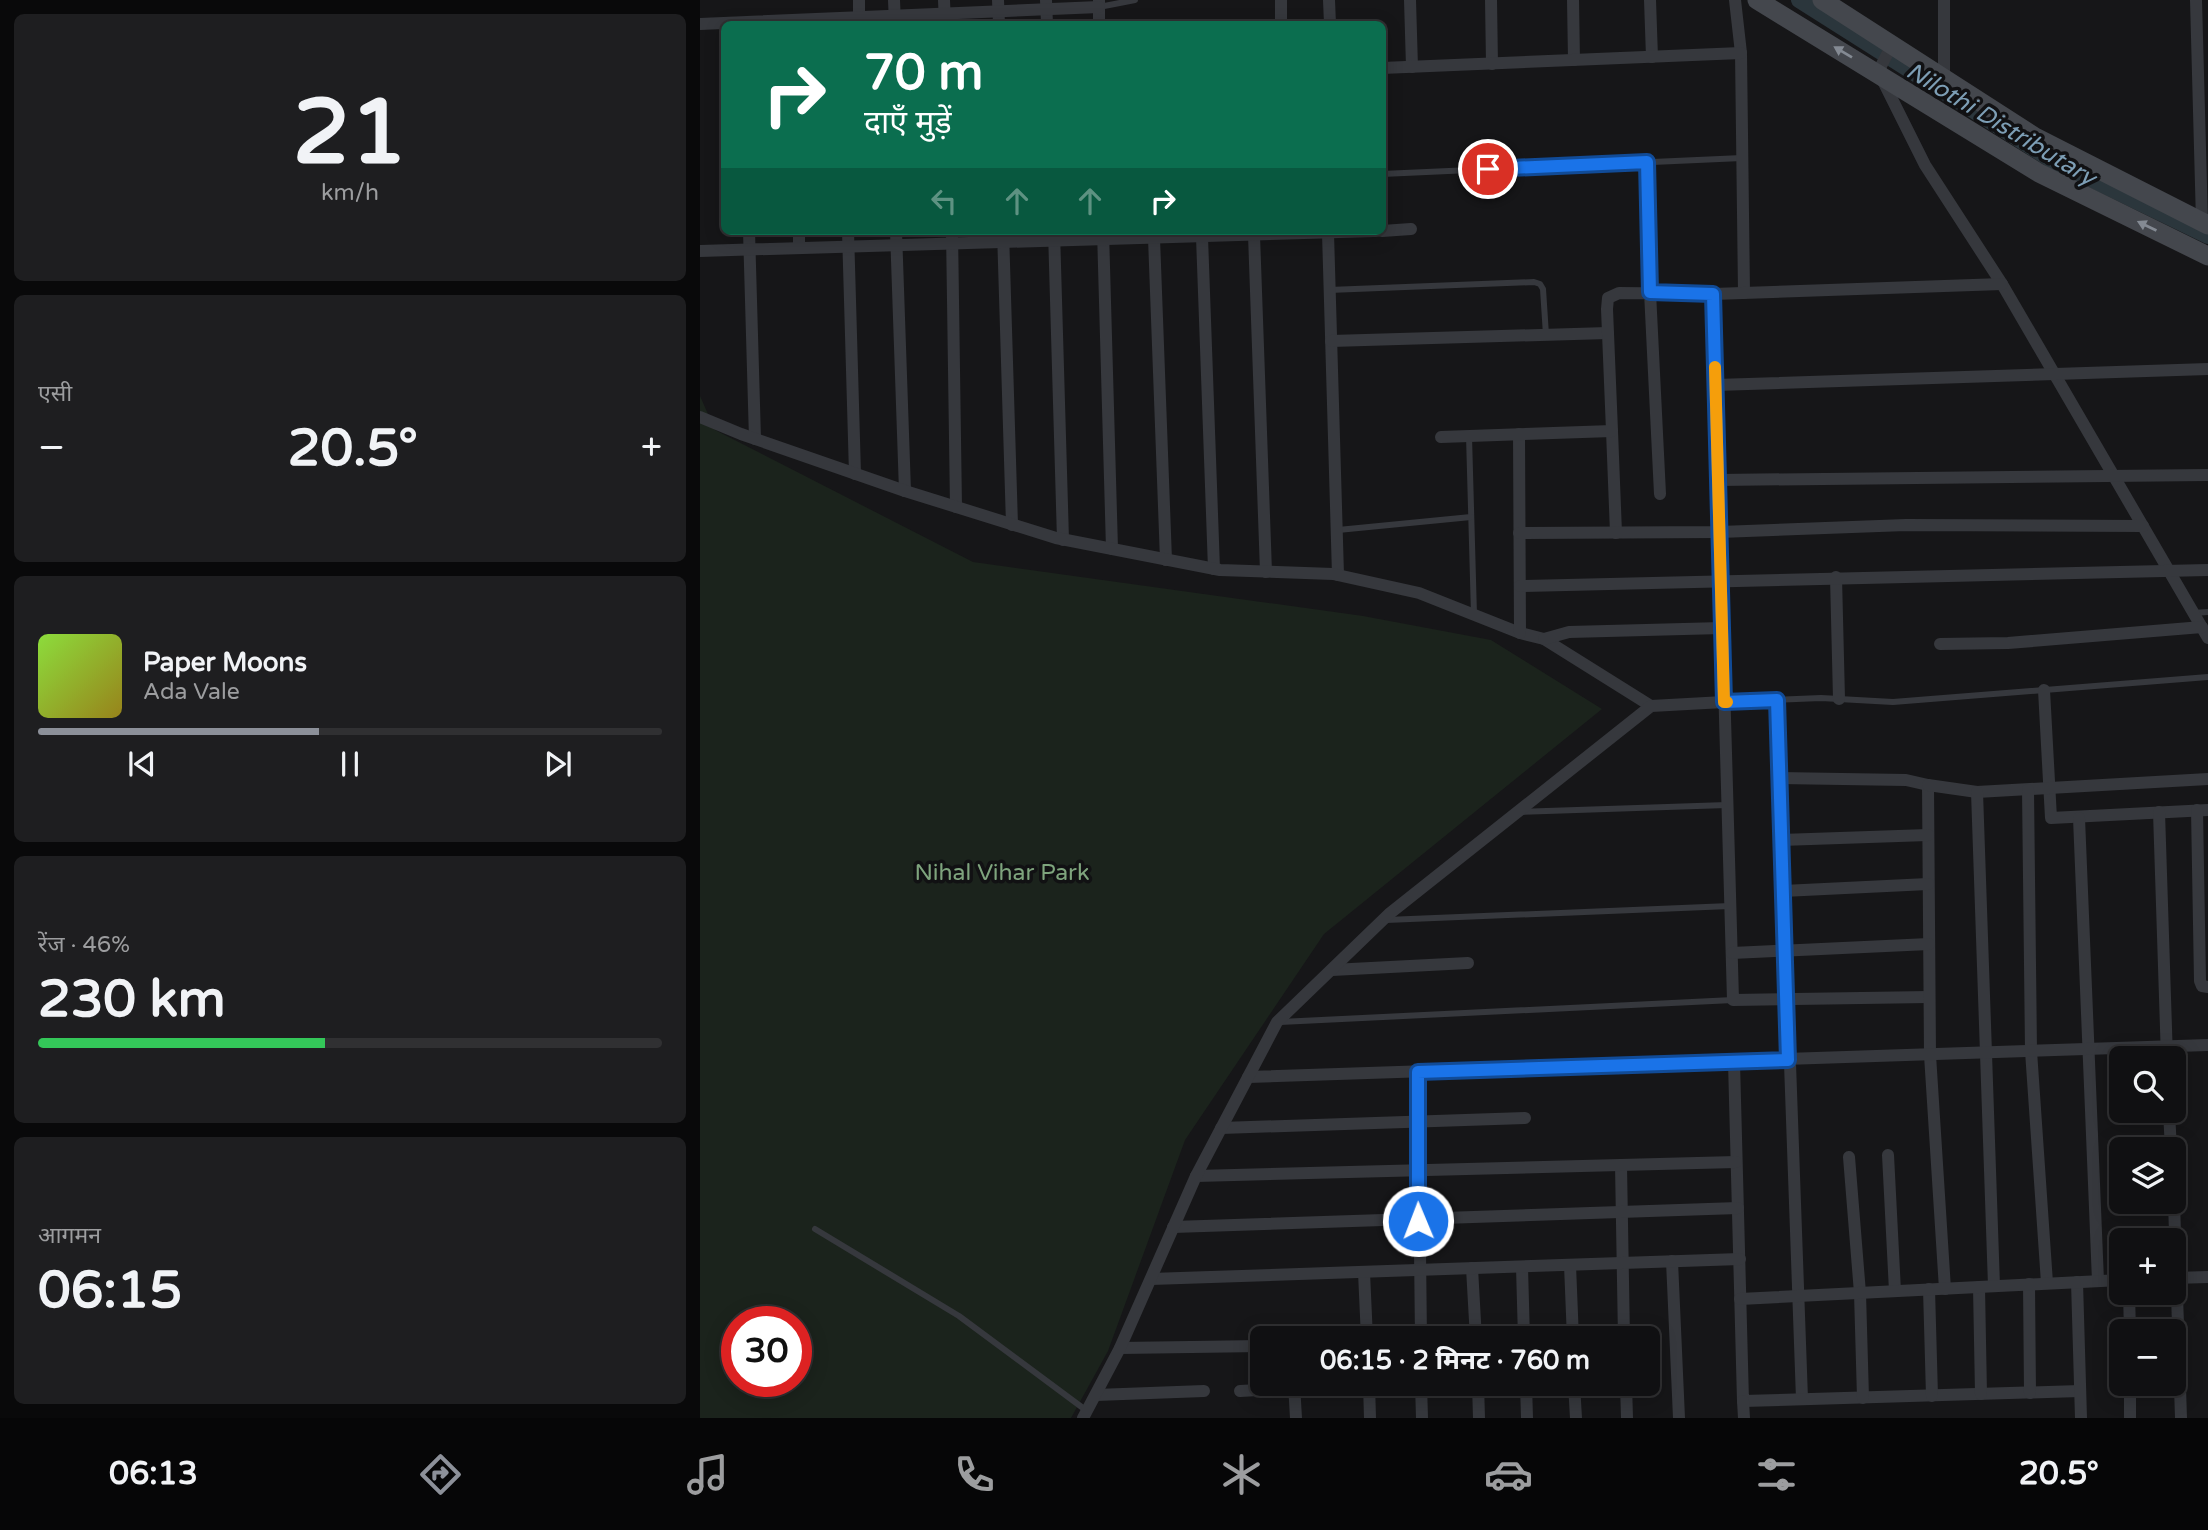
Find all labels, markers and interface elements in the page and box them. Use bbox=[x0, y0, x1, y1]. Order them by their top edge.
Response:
text: 70 m bbox=[864, 44, 983, 103]
one-way arrow bbox=[1833, 46, 1853, 59]
icon: right bbox=[749, 49, 840, 140]
water label: Nilothi Distributary bbox=[1901, 57, 2103, 194]
text: 21 bbox=[293, 78, 407, 188]
text: दाएँ मुड़ें bbox=[864, 104, 952, 142]
pin bbox=[1458, 139, 1518, 199]
icon: arrive bbox=[1469, 150, 1507, 188]
text: km/h bbox=[321, 179, 379, 207]
icon: left bbox=[925, 182, 963, 220]
icon: ahead bbox=[998, 182, 1036, 220]
icon: ahead bbox=[1071, 182, 1109, 220]
icon: right bbox=[1144, 182, 1182, 220]
one-way arrow bbox=[2137, 220, 2157, 231]
text: एसी bbox=[38, 380, 72, 408]
text: 20.5° bbox=[288, 417, 418, 480]
text: − bbox=[38, 425, 65, 471]
text: + bbox=[641, 425, 662, 471]
text: Paper Moons bbox=[143, 647, 307, 678]
text: Ada Vale bbox=[143, 678, 240, 706]
icon: previous bbox=[123, 745, 161, 783]
icon: pause bbox=[331, 745, 369, 783]
icon: next bbox=[539, 745, 577, 783]
park label: Nihal Vihar Park bbox=[915, 859, 1089, 887]
text: रेंज · 46% bbox=[38, 931, 130, 959]
text: 230 km bbox=[38, 968, 226, 1031]
map controls bbox=[2109, 1046, 2186, 1396]
button: search bbox=[2109, 1046, 2186, 1123]
button: layers bbox=[2109, 1137, 2186, 1214]
position arrow bbox=[1381, 1184, 1455, 1258]
text: आगमन bbox=[38, 1222, 101, 1250]
button: + bbox=[2109, 1228, 2186, 1305]
text: 06:15 bbox=[38, 1259, 182, 1322]
speed limit sign: 30 bbox=[721, 1306, 812, 1397]
button: − bbox=[2109, 1319, 2186, 1396]
text: 06:15 · 2 मिनट · 760 m bbox=[1320, 1345, 1590, 1376]
icon: directions bbox=[416, 1450, 465, 1499]
icon: music bbox=[683, 1450, 732, 1499]
icon: phone bbox=[950, 1450, 999, 1499]
icon: climate bbox=[1217, 1450, 1266, 1499]
icon: car bbox=[1484, 1450, 1533, 1499]
icon: filters bbox=[1752, 1450, 1801, 1499]
text: 06:13 bbox=[109, 1455, 198, 1493]
text: 20.5° bbox=[2019, 1455, 2099, 1493]

